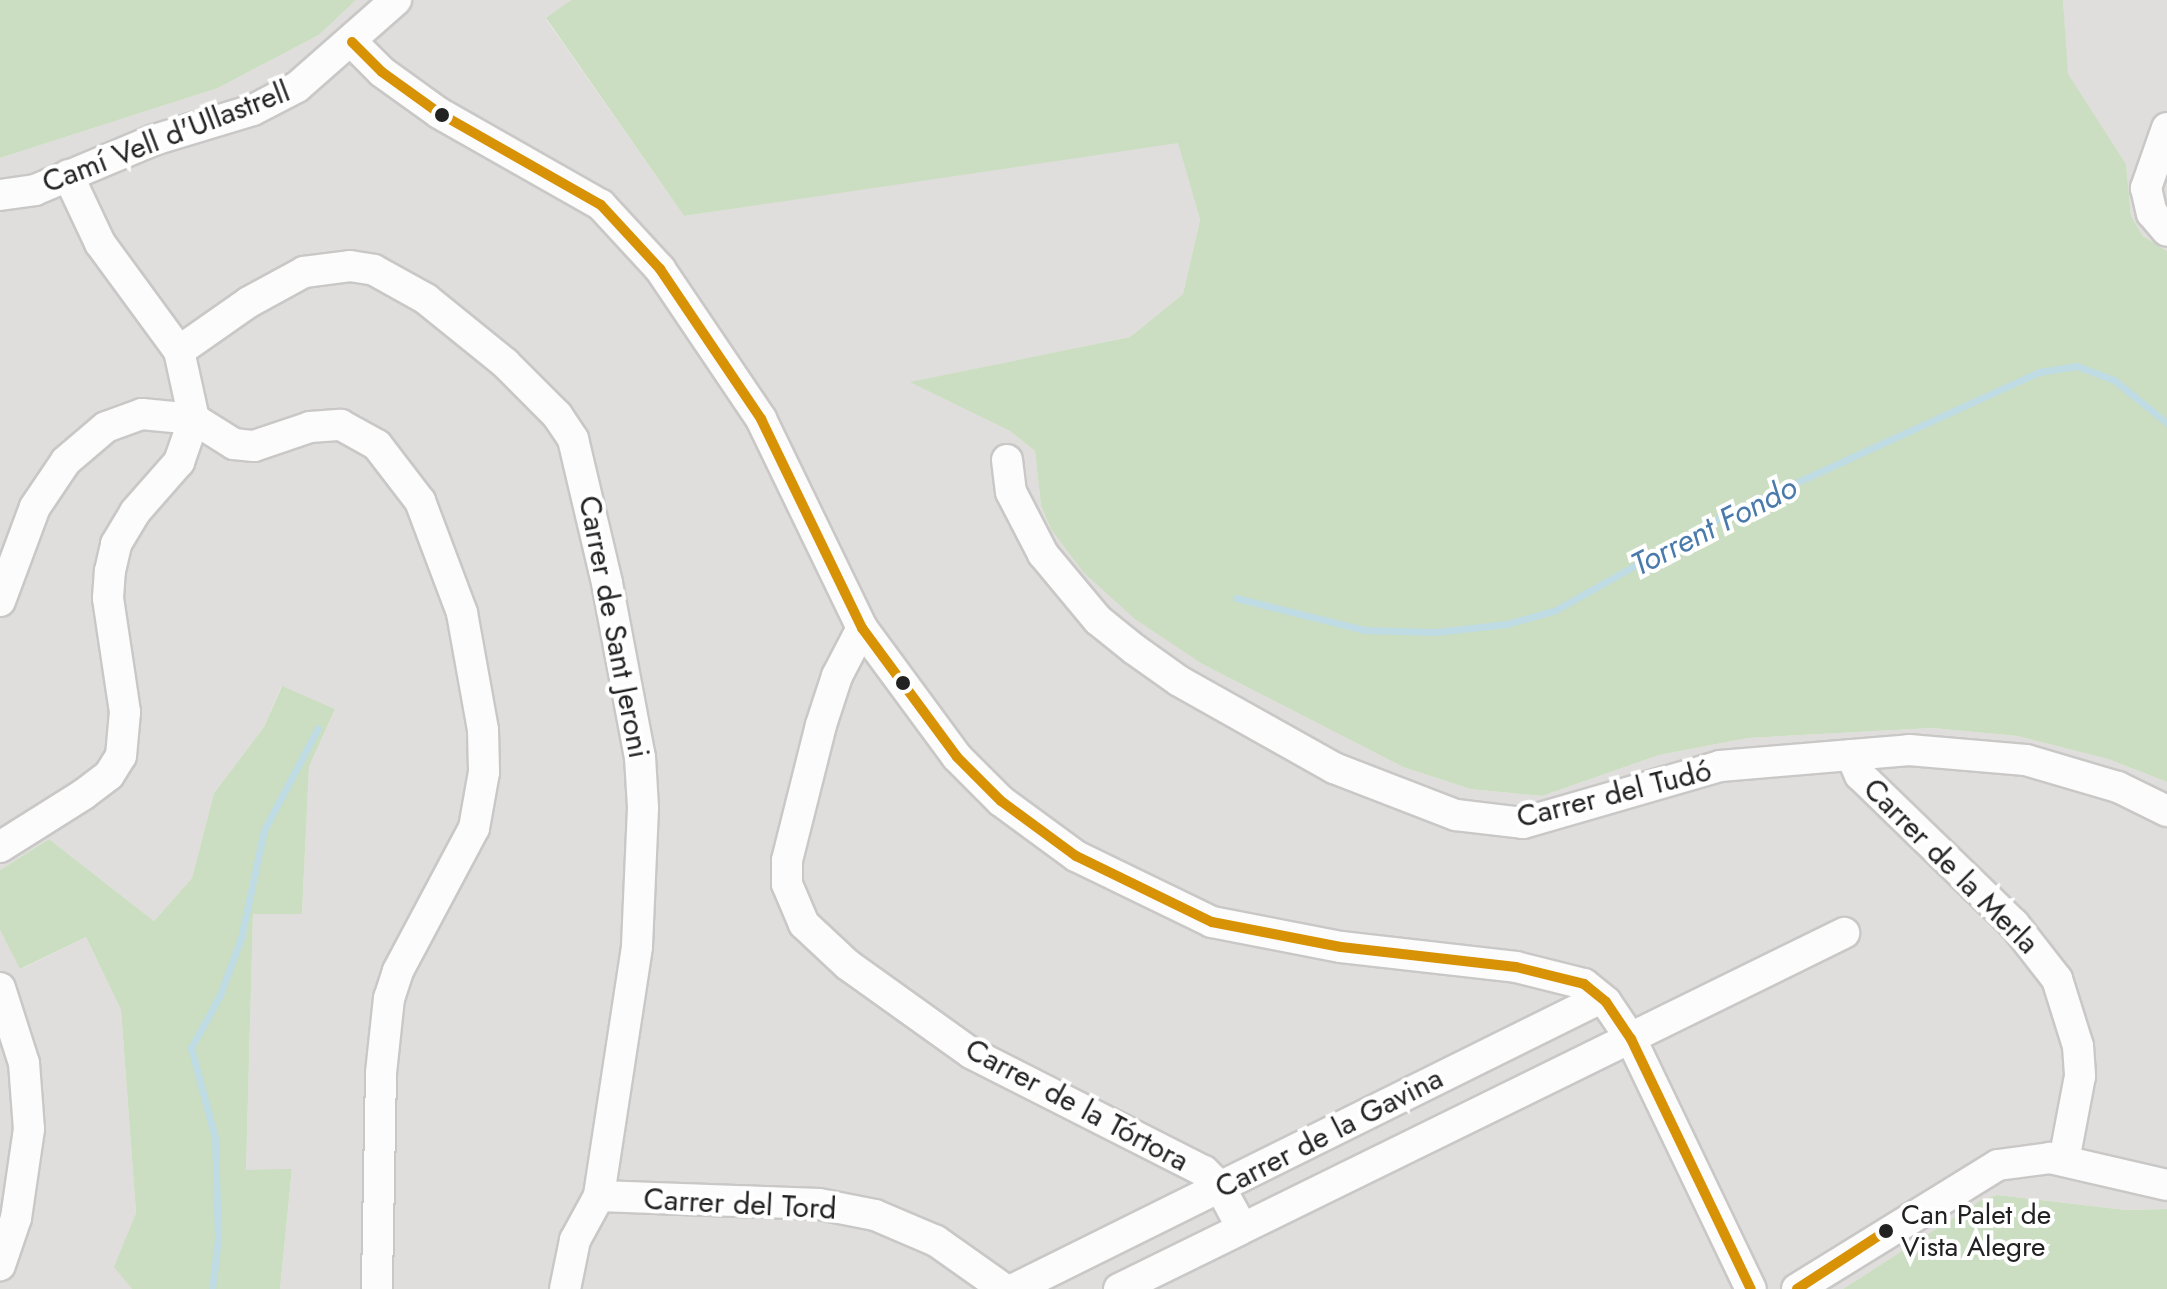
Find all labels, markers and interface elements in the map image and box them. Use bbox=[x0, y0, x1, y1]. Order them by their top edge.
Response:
street label: Camí Vell d'Ullastrell bbox=[37, 73, 295, 201]
unlabelled marker bbox=[434, 107, 450, 123]
water label: Torrent Fondo bbox=[1625, 468, 1803, 584]
street label: Carrer de Sant Jeroni bbox=[571, 493, 657, 761]
unlabelled marker bbox=[895, 675, 911, 691]
street label: Carrer del Tudó bbox=[1513, 752, 1715, 836]
street label: Carrer de la Merla bbox=[1856, 771, 2046, 961]
street label: Carrer de la Tórtora bbox=[959, 1031, 1195, 1179]
street label: Carrer de la Gavina bbox=[1209, 1060, 1449, 1206]
street label: Carrer del Tord bbox=[643, 1181, 837, 1227]
place label: Can Palet de Vista Alegre bbox=[1901, 1198, 2051, 1264]
marker: Can Palet de Vista Alegre bbox=[1878, 1223, 1894, 1239]

